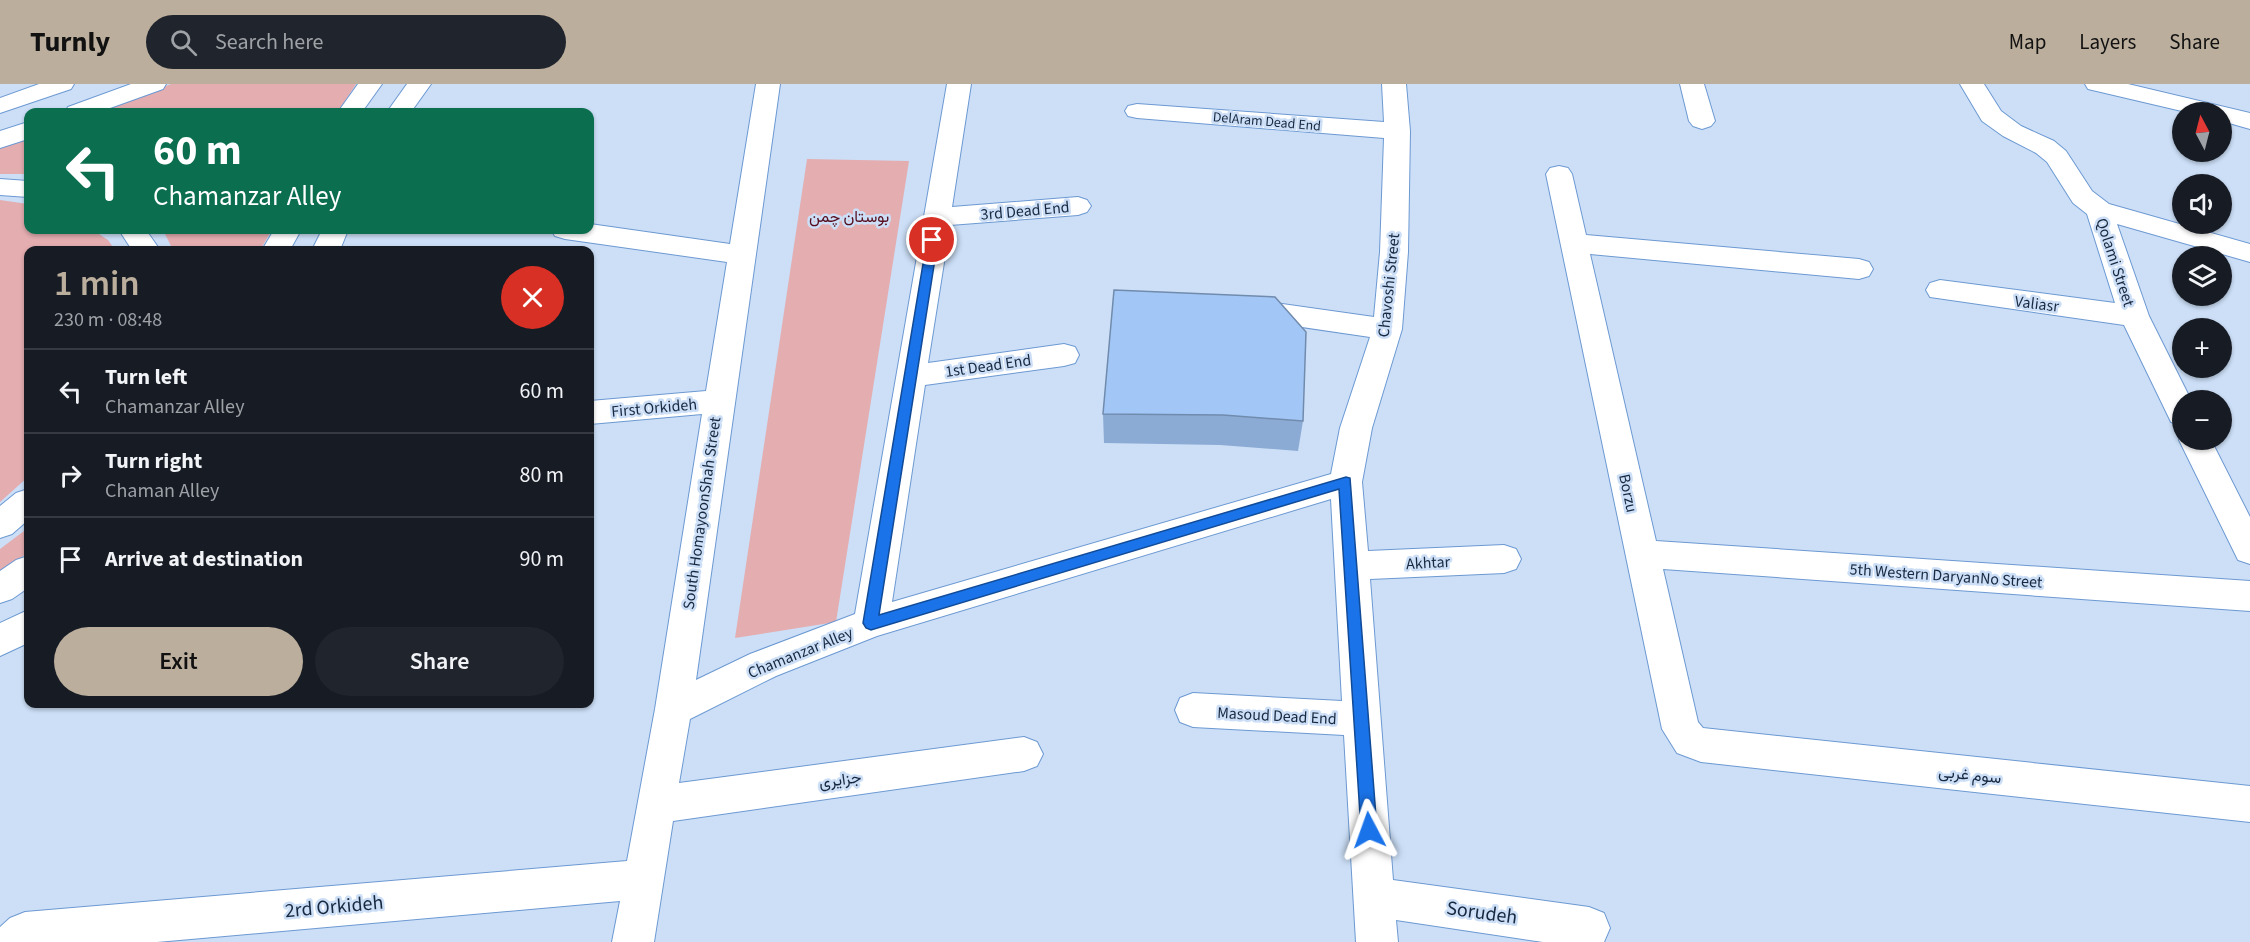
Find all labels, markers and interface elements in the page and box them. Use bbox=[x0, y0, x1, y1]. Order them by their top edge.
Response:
search box bbox=[146, 15, 566, 69]
text: Turnly bbox=[30, 22, 110, 62]
icon: search bbox=[167, 26, 200, 59]
text: Search here bbox=[215, 26, 324, 58]
text: Map bbox=[2009, 27, 2046, 57]
text: Layers bbox=[2079, 27, 2136, 57]
text: Share bbox=[2169, 27, 2220, 57]
north arrow bbox=[2172, 102, 2232, 162]
map controls bbox=[2172, 102, 2232, 450]
street label: DelAram Dead End bbox=[1212, 107, 1322, 137]
text: 60 m bbox=[153, 121, 242, 181]
icon: left bbox=[54, 132, 132, 210]
button: sound bbox=[2172, 174, 2232, 234]
text: Chamanzar Alley bbox=[153, 177, 341, 216]
street label: 3rd Dead End bbox=[980, 196, 1070, 226]
park label: بوستان چمن bbox=[809, 206, 889, 228]
pin bbox=[906, 214, 957, 265]
street label: Qolami Street bbox=[2090, 215, 2140, 310]
icon: arrive bbox=[915, 223, 948, 256]
street label: Chavoshi Street bbox=[1373, 231, 1405, 338]
button: layers bbox=[2172, 246, 2232, 306]
text: 1 min bbox=[54, 258, 140, 309]
button: close bbox=[501, 266, 564, 329]
street label: Valiasr bbox=[2014, 290, 2061, 318]
text: 230 m · 08:48 bbox=[54, 306, 162, 334]
button: + bbox=[2172, 318, 2232, 378]
street label: 1st Dead End bbox=[944, 349, 1033, 383]
text: Turn left bbox=[105, 361, 187, 393]
icon: left bbox=[54, 375, 87, 408]
text: 60 m bbox=[519, 375, 564, 407]
button: − bbox=[2172, 390, 2232, 450]
text: Chamanzar Alley bbox=[105, 393, 244, 421]
street label: First Orkideh bbox=[610, 393, 698, 423]
street label: South HomayoonShah Street bbox=[678, 415, 726, 611]
text: Turn right bbox=[105, 445, 202, 477]
icon: right bbox=[54, 459, 87, 492]
text: 80 m bbox=[519, 459, 564, 491]
street label: Borzu bbox=[1613, 472, 1643, 515]
text: Chaman Alley bbox=[105, 477, 219, 505]
icon: arrive bbox=[54, 543, 87, 576]
text: Arrive at destination bbox=[105, 543, 303, 575]
text: 90 m bbox=[519, 543, 564, 575]
street label: Akhtar bbox=[1406, 551, 1451, 575]
street label: 5th Western DaryanNo Street bbox=[1849, 558, 2044, 594]
street label: Chamanzar Alley bbox=[745, 622, 857, 684]
button: Exit bbox=[54, 627, 303, 696]
button: Share bbox=[315, 627, 564, 696]
street label: Masoud Dead End bbox=[1217, 702, 1337, 730]
street label: سوم غربی bbox=[1937, 761, 2002, 789]
street label: جزایری bbox=[818, 766, 863, 794]
position arrow bbox=[1337, 798, 1401, 862]
street label: 2rd Orkideh bbox=[284, 889, 384, 925]
street label: Sorudeh bbox=[1445, 894, 1519, 932]

